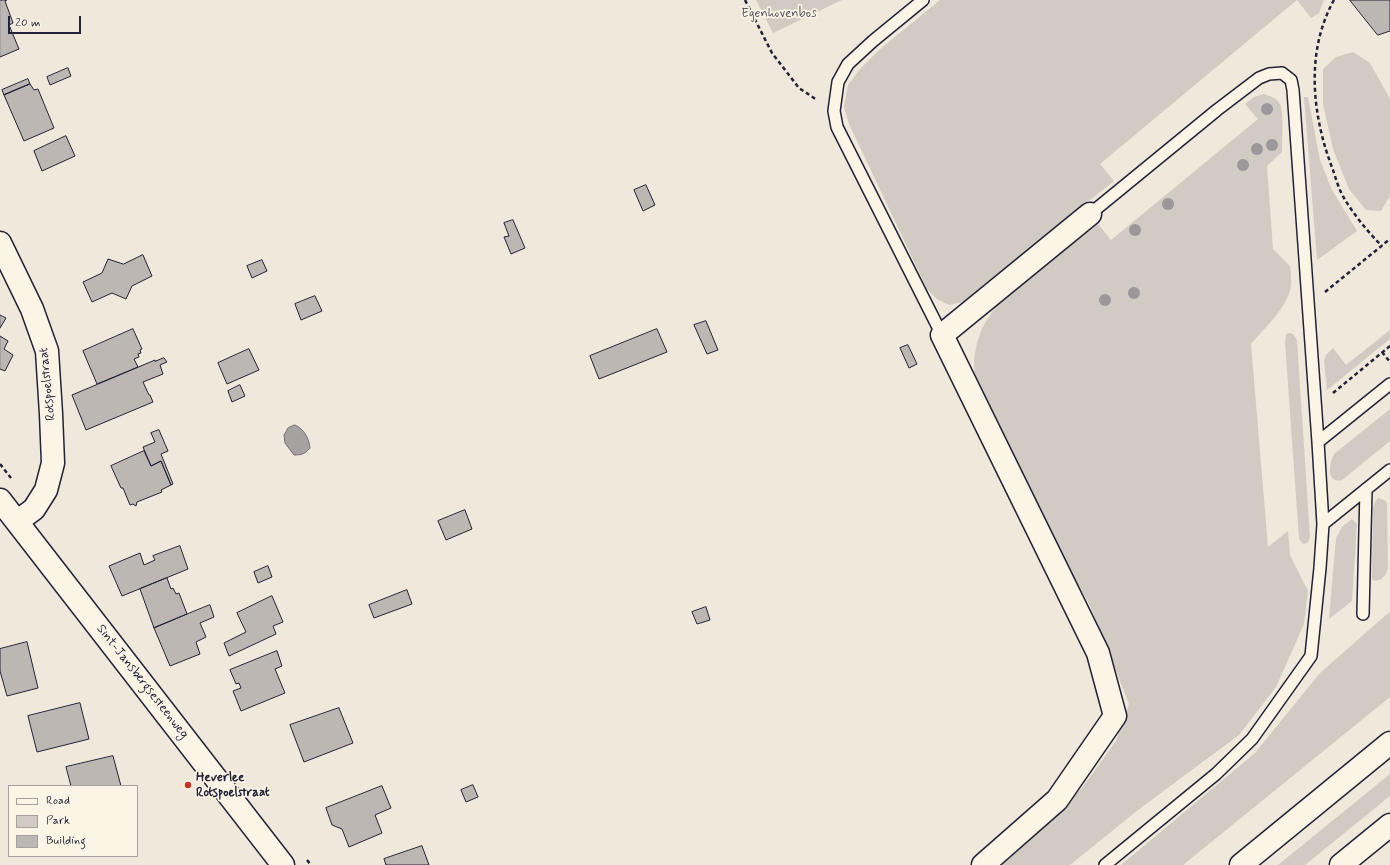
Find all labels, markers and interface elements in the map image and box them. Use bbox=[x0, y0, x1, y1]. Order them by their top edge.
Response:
park label: Egenhovenbos bbox=[741, 6, 817, 22]
scale bar bbox=[10, 8, 83, 34]
text: 20 m bbox=[15, 15, 41, 31]
street label: Rotspoelstraat bbox=[36, 347, 60, 421]
street label: Sint-Jansbergsesteenweg bbox=[93, 622, 191, 742]
place label: Heverlee Rotspoelstraat bbox=[196, 770, 270, 801]
marker: Heverlee Rotspoelstraat bbox=[183, 780, 193, 790]
legend bbox=[8, 785, 138, 857]
text: Road bbox=[46, 793, 70, 809]
text: Park bbox=[46, 813, 70, 829]
text: Building bbox=[46, 833, 86, 849]

